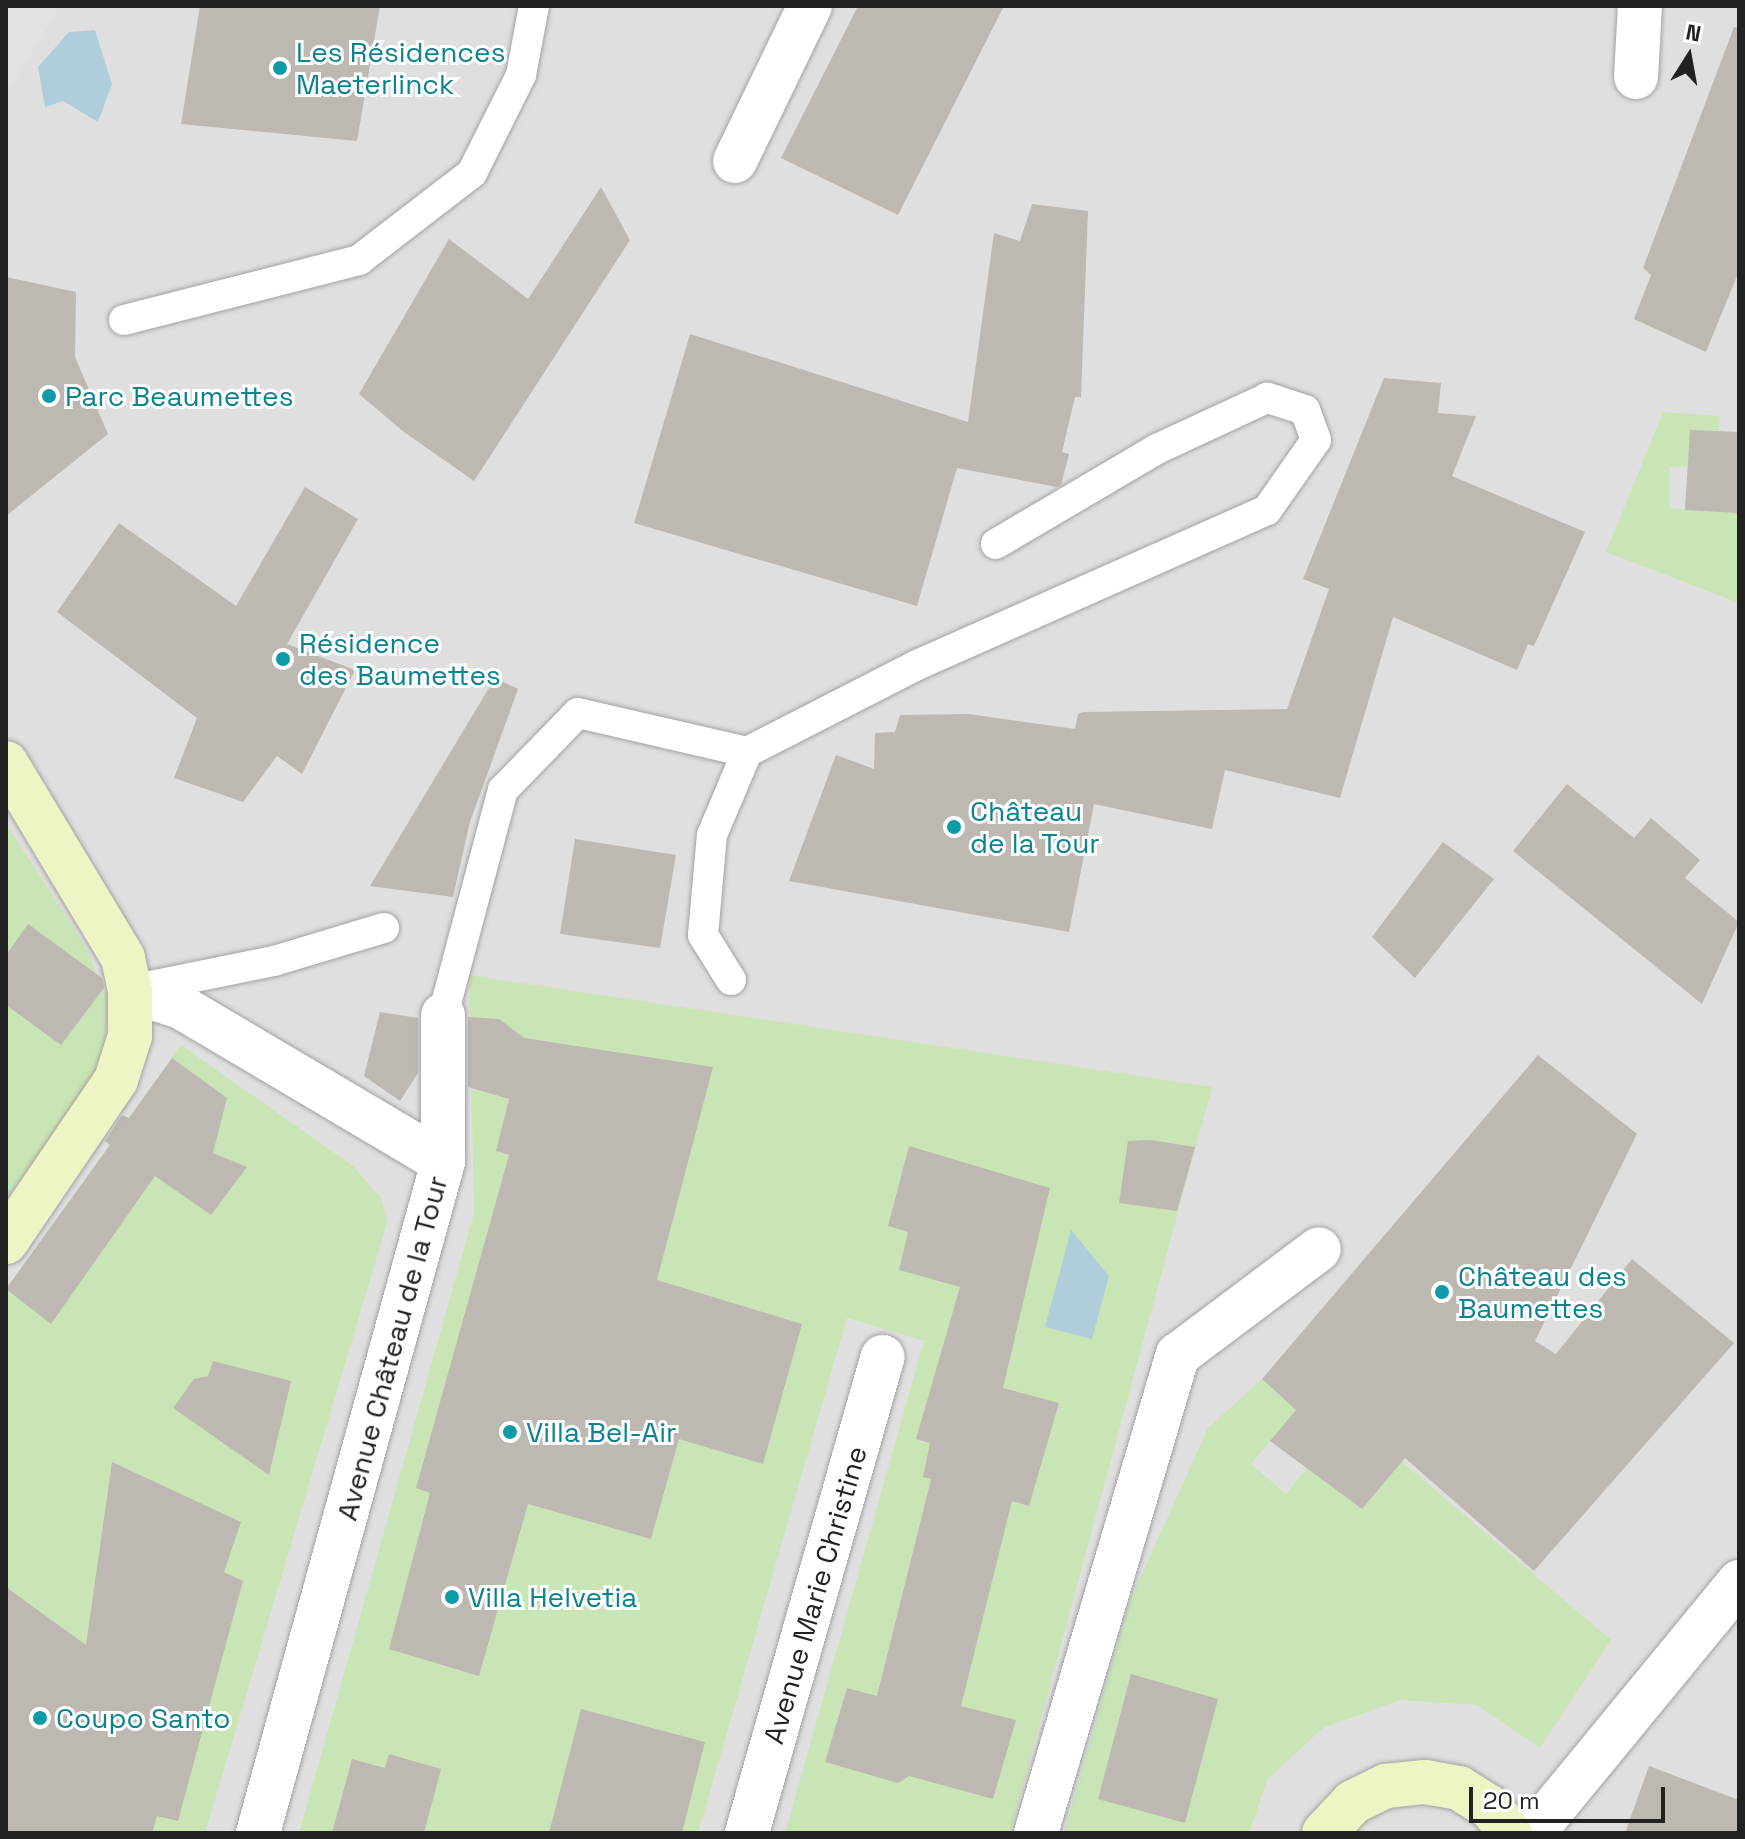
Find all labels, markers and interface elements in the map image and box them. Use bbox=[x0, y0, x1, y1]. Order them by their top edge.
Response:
north arrow bbox=[1649, 16, 1729, 96]
text: N bbox=[1684, 17, 1703, 48]
place label: Les Résidences Maeterlinck bbox=[296, 35, 505, 101]
marker: Les Résidences Maeterlinck bbox=[271, 59, 289, 77]
place label: Parc Beaumettes bbox=[65, 379, 293, 413]
marker: Parc Beaumettes bbox=[40, 387, 58, 405]
place label: Résidence des Baumettes bbox=[299, 626, 501, 692]
marker: Résidence des Baumettes bbox=[274, 650, 292, 668]
place label: Château de la Tour bbox=[970, 794, 1101, 860]
marker: Château de la Tour bbox=[945, 818, 963, 836]
street label: Avenue Château de la Tour bbox=[330, 1172, 454, 1524]
place label: Château des Baumettes bbox=[1458, 1259, 1627, 1325]
marker: Château des Baumettes bbox=[1433, 1283, 1451, 1301]
place label: Villa Bel-Air bbox=[526, 1415, 677, 1449]
marker: Villa Bel-Air bbox=[501, 1423, 519, 1441]
street label: Avenue Marie Christine bbox=[756, 1442, 874, 1748]
place label: Villa Helvetia bbox=[468, 1580, 637, 1614]
marker: Villa Helvetia bbox=[443, 1588, 461, 1606]
place label: Coupo Santo bbox=[56, 1701, 231, 1735]
marker: Coupo Santo bbox=[31, 1709, 49, 1727]
scale bar bbox=[1473, 1771, 1669, 1821]
text: 20 m bbox=[1483, 1785, 1540, 1816]

